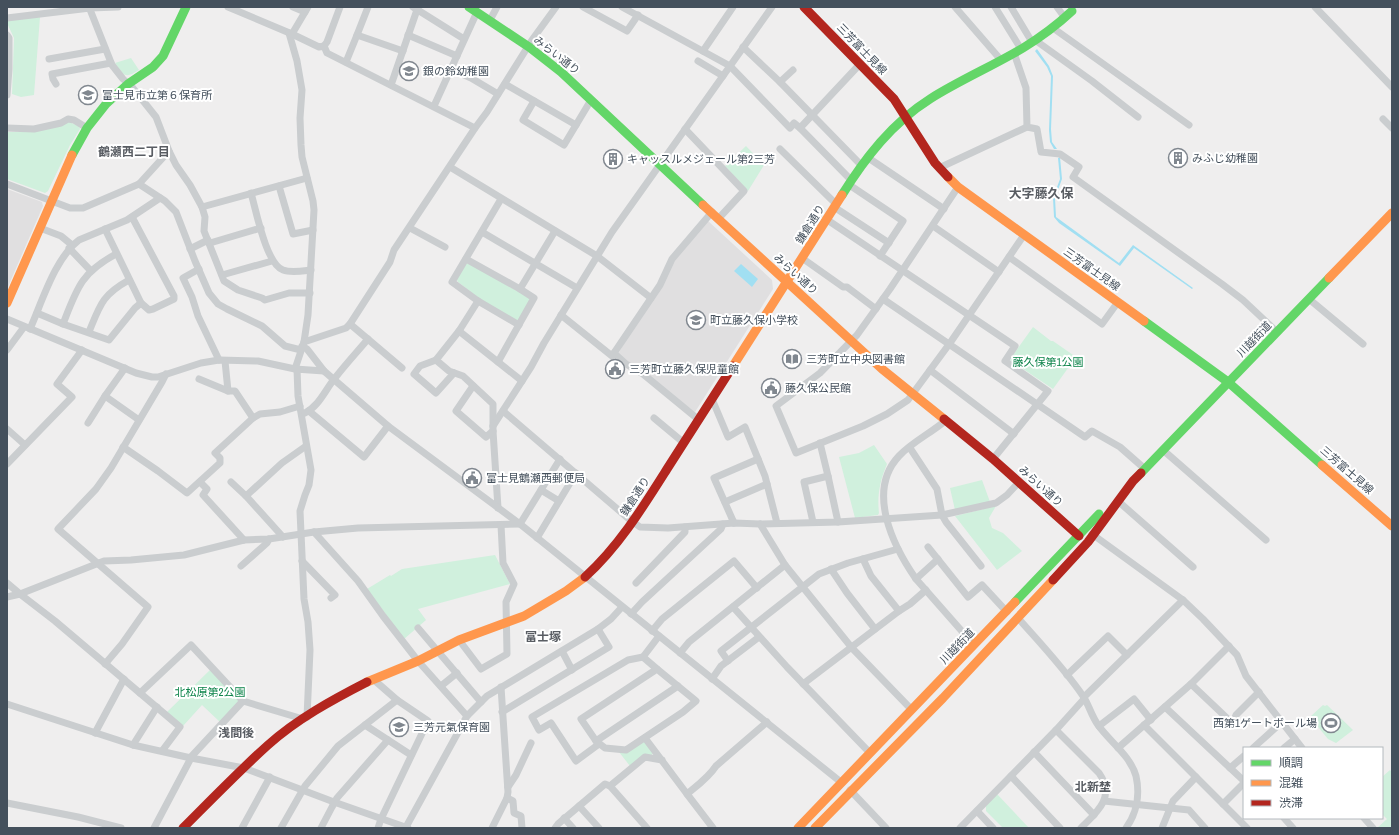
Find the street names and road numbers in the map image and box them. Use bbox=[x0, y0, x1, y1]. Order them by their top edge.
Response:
street label: 三芳富士見線 bbox=[834, 20, 890, 78]
street label: みらい通り bbox=[531, 33, 583, 77]
street label: 鎌倉通り bbox=[792, 202, 828, 246]
street label: 三芳富士見線 bbox=[1061, 244, 1123, 294]
street label: みらい通り bbox=[771, 250, 821, 298]
street label: 川越街道 bbox=[1234, 318, 1274, 360]
street label: 三芳富士見線 bbox=[1318, 443, 1376, 497]
street label: みらい通り bbox=[1016, 462, 1066, 510]
street label: 鎌倉通り bbox=[617, 474, 653, 518]
street label: 川越街道 bbox=[937, 625, 977, 667]

